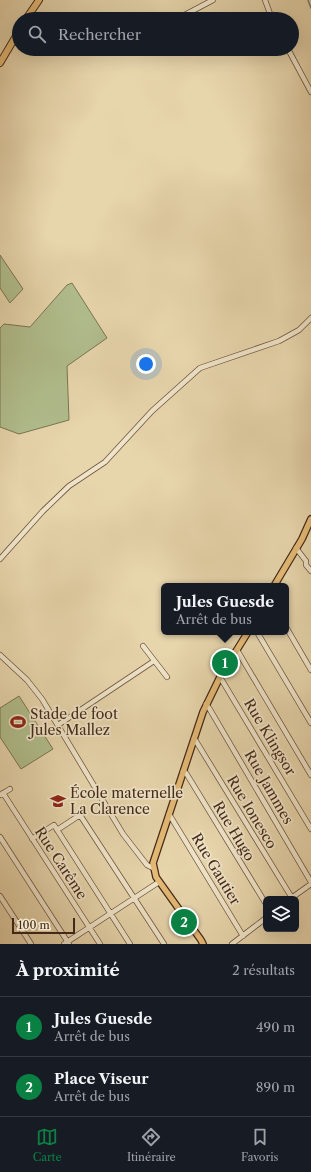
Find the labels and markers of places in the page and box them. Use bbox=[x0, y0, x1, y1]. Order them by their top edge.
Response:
pin: 1 bbox=[212, 648, 238, 678]
place label: Stade de foot Jules Mallez bbox=[28, 705, 118, 739]
sports icon: Stade de foot Jules Mallez bbox=[9, 713, 27, 731]
place label: École maternelle La Clarence bbox=[70, 784, 183, 818]
school or university icon: École maternelle La Clarence bbox=[49, 792, 67, 810]
pin: 2 bbox=[171, 907, 197, 937]

